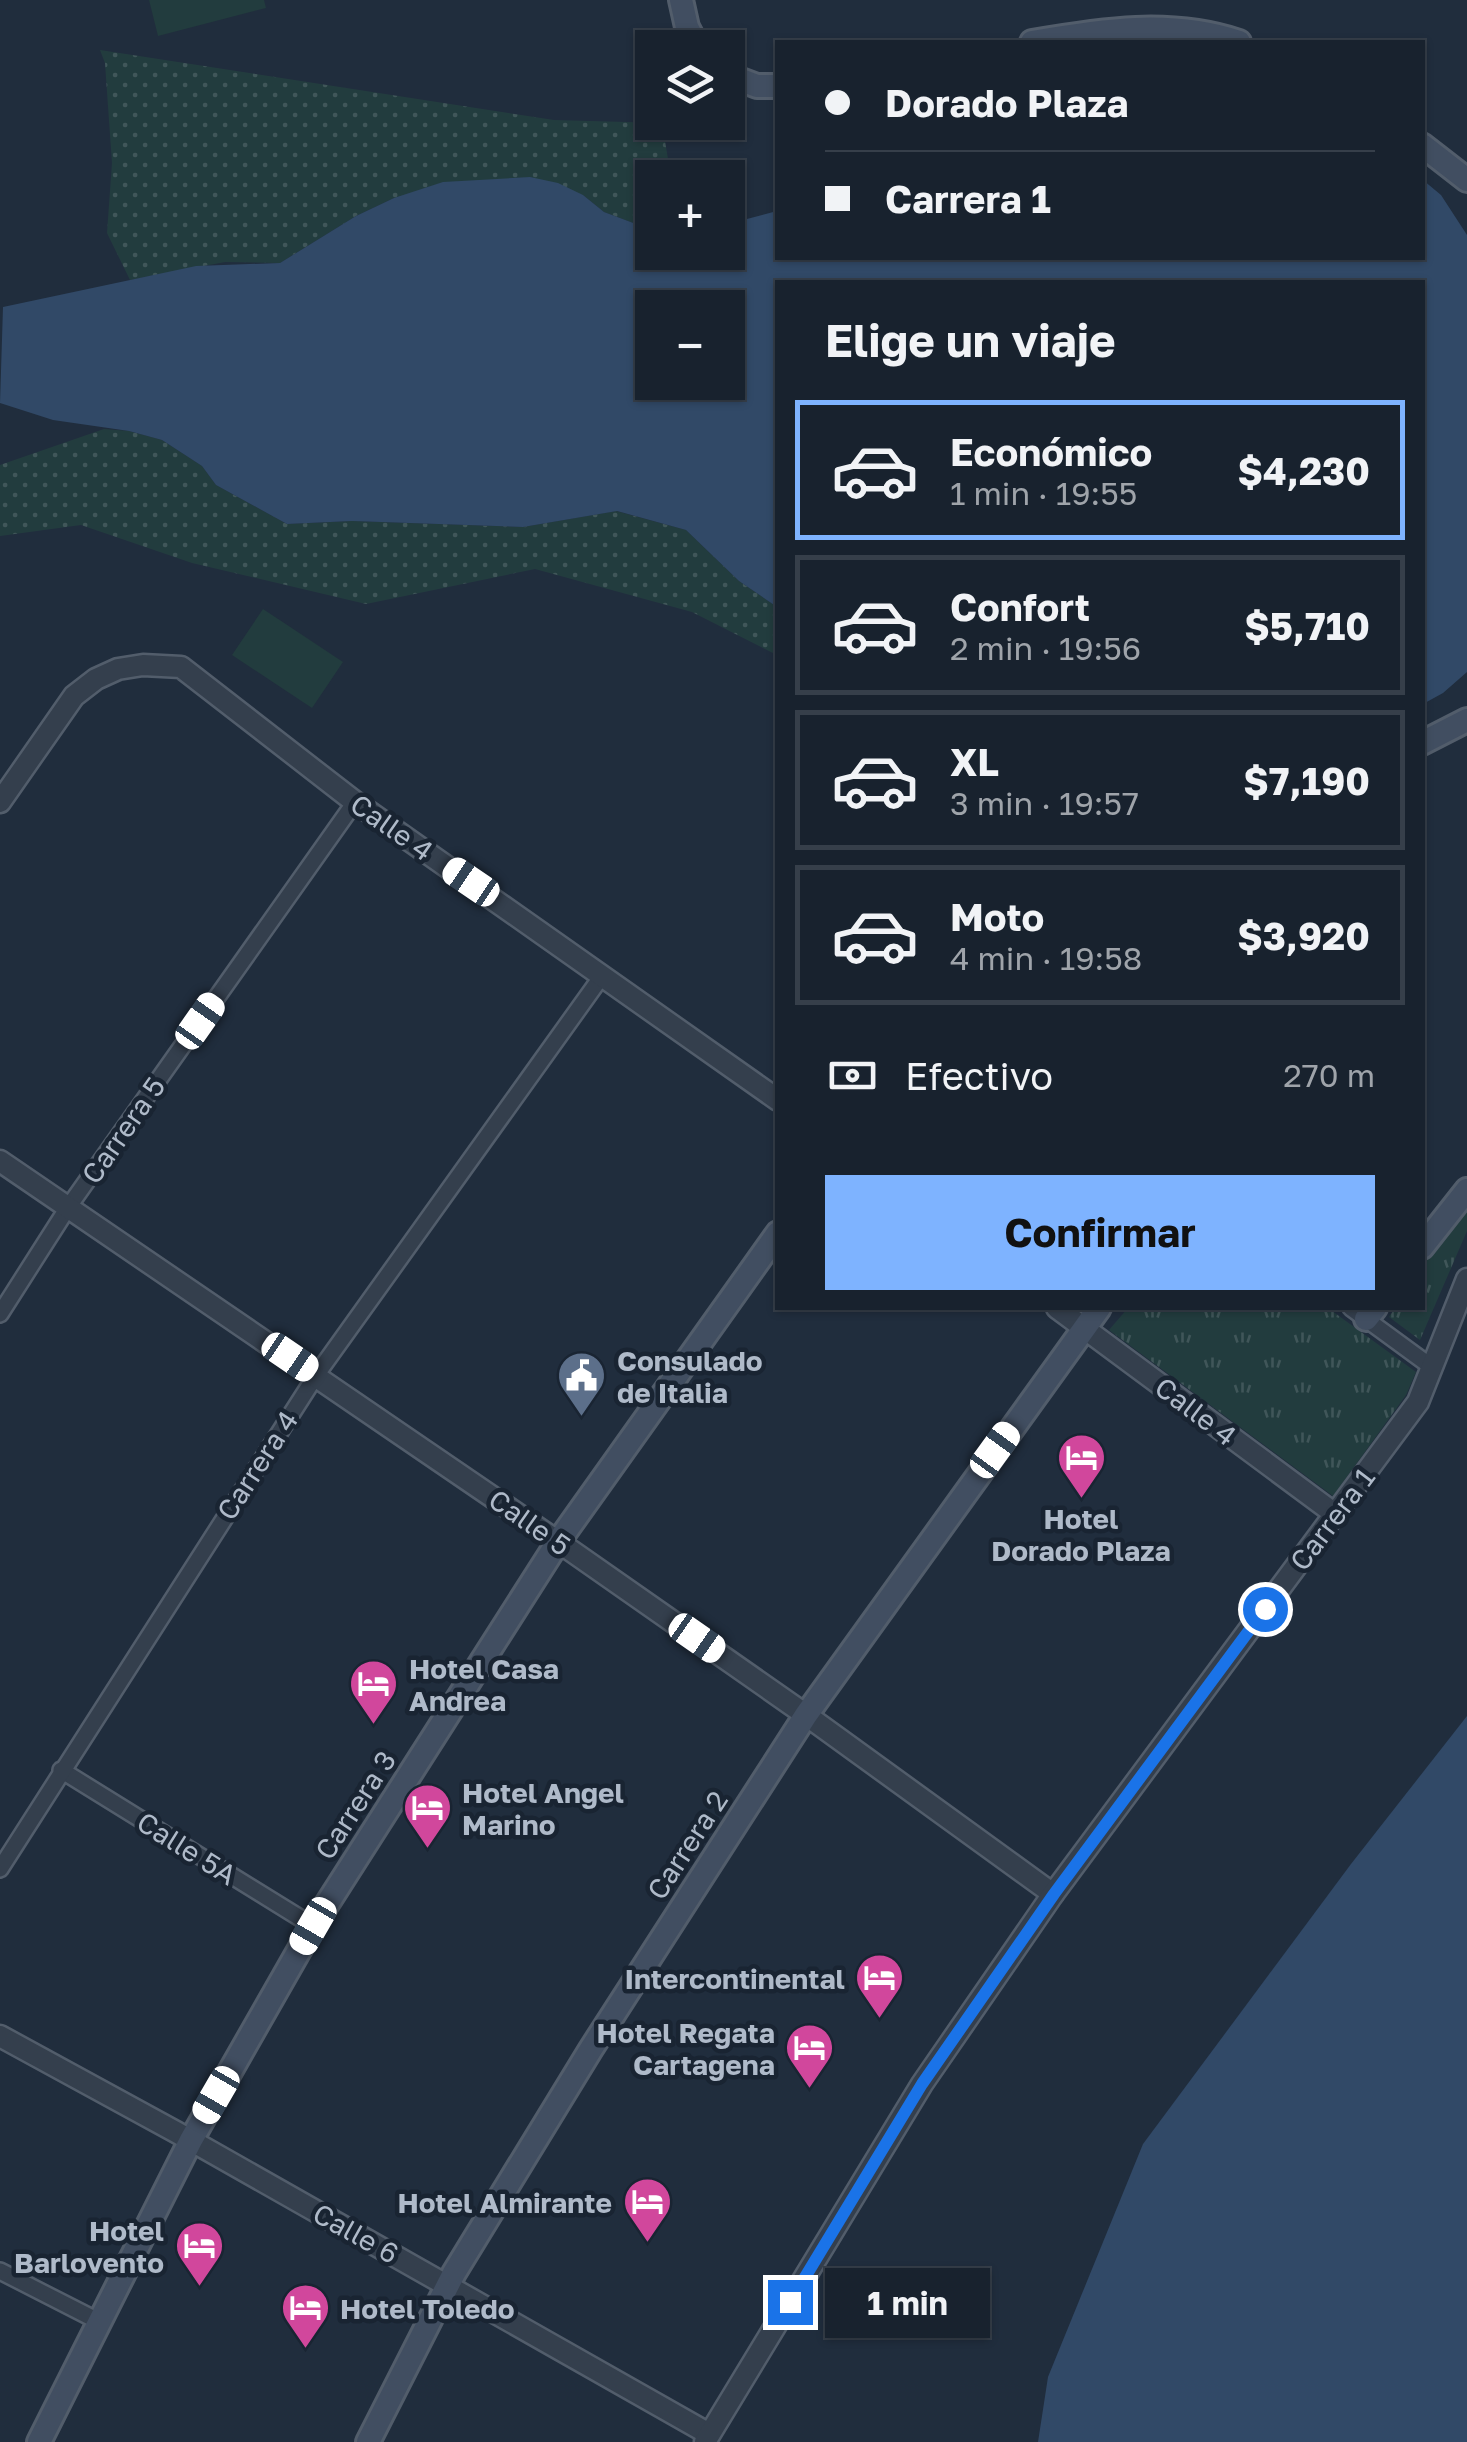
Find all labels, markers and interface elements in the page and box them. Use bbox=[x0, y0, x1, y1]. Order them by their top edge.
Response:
map controls bbox=[635, 30, 745, 400]
button: layers bbox=[635, 30, 745, 140]
text: Dorado Plaza bbox=[885, 80, 1129, 125]
button: + bbox=[635, 160, 745, 270]
text: Carrera 1 bbox=[885, 176, 1051, 221]
button: − bbox=[635, 290, 745, 400]
text: Elige un viaje bbox=[825, 313, 1116, 367]
icon: car bbox=[830, 425, 920, 515]
text: Económico bbox=[950, 429, 1152, 474]
text: $4,230 bbox=[1238, 448, 1370, 493]
text: 1 min · 19:55 bbox=[950, 474, 1137, 512]
icon: car bbox=[830, 580, 920, 670]
text: Confort bbox=[950, 584, 1090, 629]
text: $5,710 bbox=[1244, 603, 1370, 648]
text: 2 min · 19:56 bbox=[950, 629, 1141, 667]
icon: car bbox=[830, 735, 920, 825]
text: XL bbox=[950, 739, 999, 784]
text: $7,190 bbox=[1243, 758, 1370, 803]
text: 3 min · 19:57 bbox=[950, 784, 1139, 822]
street label: Calle 4 bbox=[345, 787, 439, 867]
car bbox=[438, 853, 504, 911]
icon: car bbox=[830, 890, 920, 980]
text: Moto bbox=[950, 894, 1044, 939]
text: $3,920 bbox=[1237, 913, 1370, 958]
text: 4 min · 19:58 bbox=[950, 939, 1142, 977]
car bbox=[171, 988, 229, 1054]
icon: cash bbox=[825, 1048, 880, 1103]
text: Efectivo bbox=[905, 1053, 1053, 1098]
text: 270 m bbox=[1283, 1056, 1375, 1094]
street label: Carrera 5 bbox=[74, 1070, 172, 1190]
button: Confirmar bbox=[825, 1175, 1375, 1290]
car bbox=[257, 1328, 323, 1386]
place label: Consulado de Italia bbox=[617, 1344, 763, 1409]
public building icon: Consulado de Italia bbox=[556, 1350, 608, 1418]
street label: Calle 4 bbox=[1149, 1370, 1243, 1452]
street label: Carrera 4 bbox=[210, 1404, 304, 1526]
car bbox=[965, 1417, 1025, 1483]
hotel icon: Hotel Dorado Plaza bbox=[1055, 1432, 1107, 1500]
street label: Carrera 1 bbox=[1283, 1461, 1381, 1577]
street label: Calle 5 bbox=[483, 1482, 577, 1562]
place label: Hotel Dorado Plaza bbox=[991, 1502, 1171, 1567]
route start bbox=[1243, 1587, 1288, 1632]
car bbox=[664, 1609, 730, 1667]
place label: Hotel Casa Andrea bbox=[409, 1652, 559, 1717]
hotel icon: Hotel Casa Andrea bbox=[348, 1658, 400, 1726]
street label: Carrera 3 bbox=[308, 1745, 402, 1865]
place label: Hotel Angel Marino bbox=[462, 1776, 624, 1841]
hotel icon: Hotel Angel Marino bbox=[401, 1782, 453, 1850]
street label: Carrera 2 bbox=[640, 1785, 734, 1905]
street label: Calle 5A bbox=[131, 1805, 243, 1891]
car bbox=[285, 1893, 341, 1959]
hotel icon: Intercontinental bbox=[854, 1952, 906, 2020]
place label: Intercontinental bbox=[624, 1962, 845, 1995]
place label: Hotel Regata Cartagena bbox=[597, 2016, 775, 2081]
hotel icon: Hotel Regata Cartagena bbox=[784, 2022, 836, 2090]
car bbox=[188, 2062, 244, 2128]
hotel icon: Hotel Almirante bbox=[621, 2176, 673, 2244]
place label: Hotel Almirante bbox=[397, 2186, 612, 2219]
street label: Calle 6 bbox=[307, 2196, 405, 2270]
place label: Hotel Barlovento bbox=[14, 2214, 164, 2279]
hotel icon: Hotel Barlovento bbox=[173, 2220, 225, 2288]
callout: 1 min bbox=[825, 2267, 990, 2337]
route end bbox=[768, 2280, 813, 2325]
hotel icon: Hotel Toledo bbox=[279, 2282, 331, 2350]
text: 1 min bbox=[867, 2284, 948, 2322]
place label: Hotel Toledo bbox=[340, 2292, 515, 2325]

